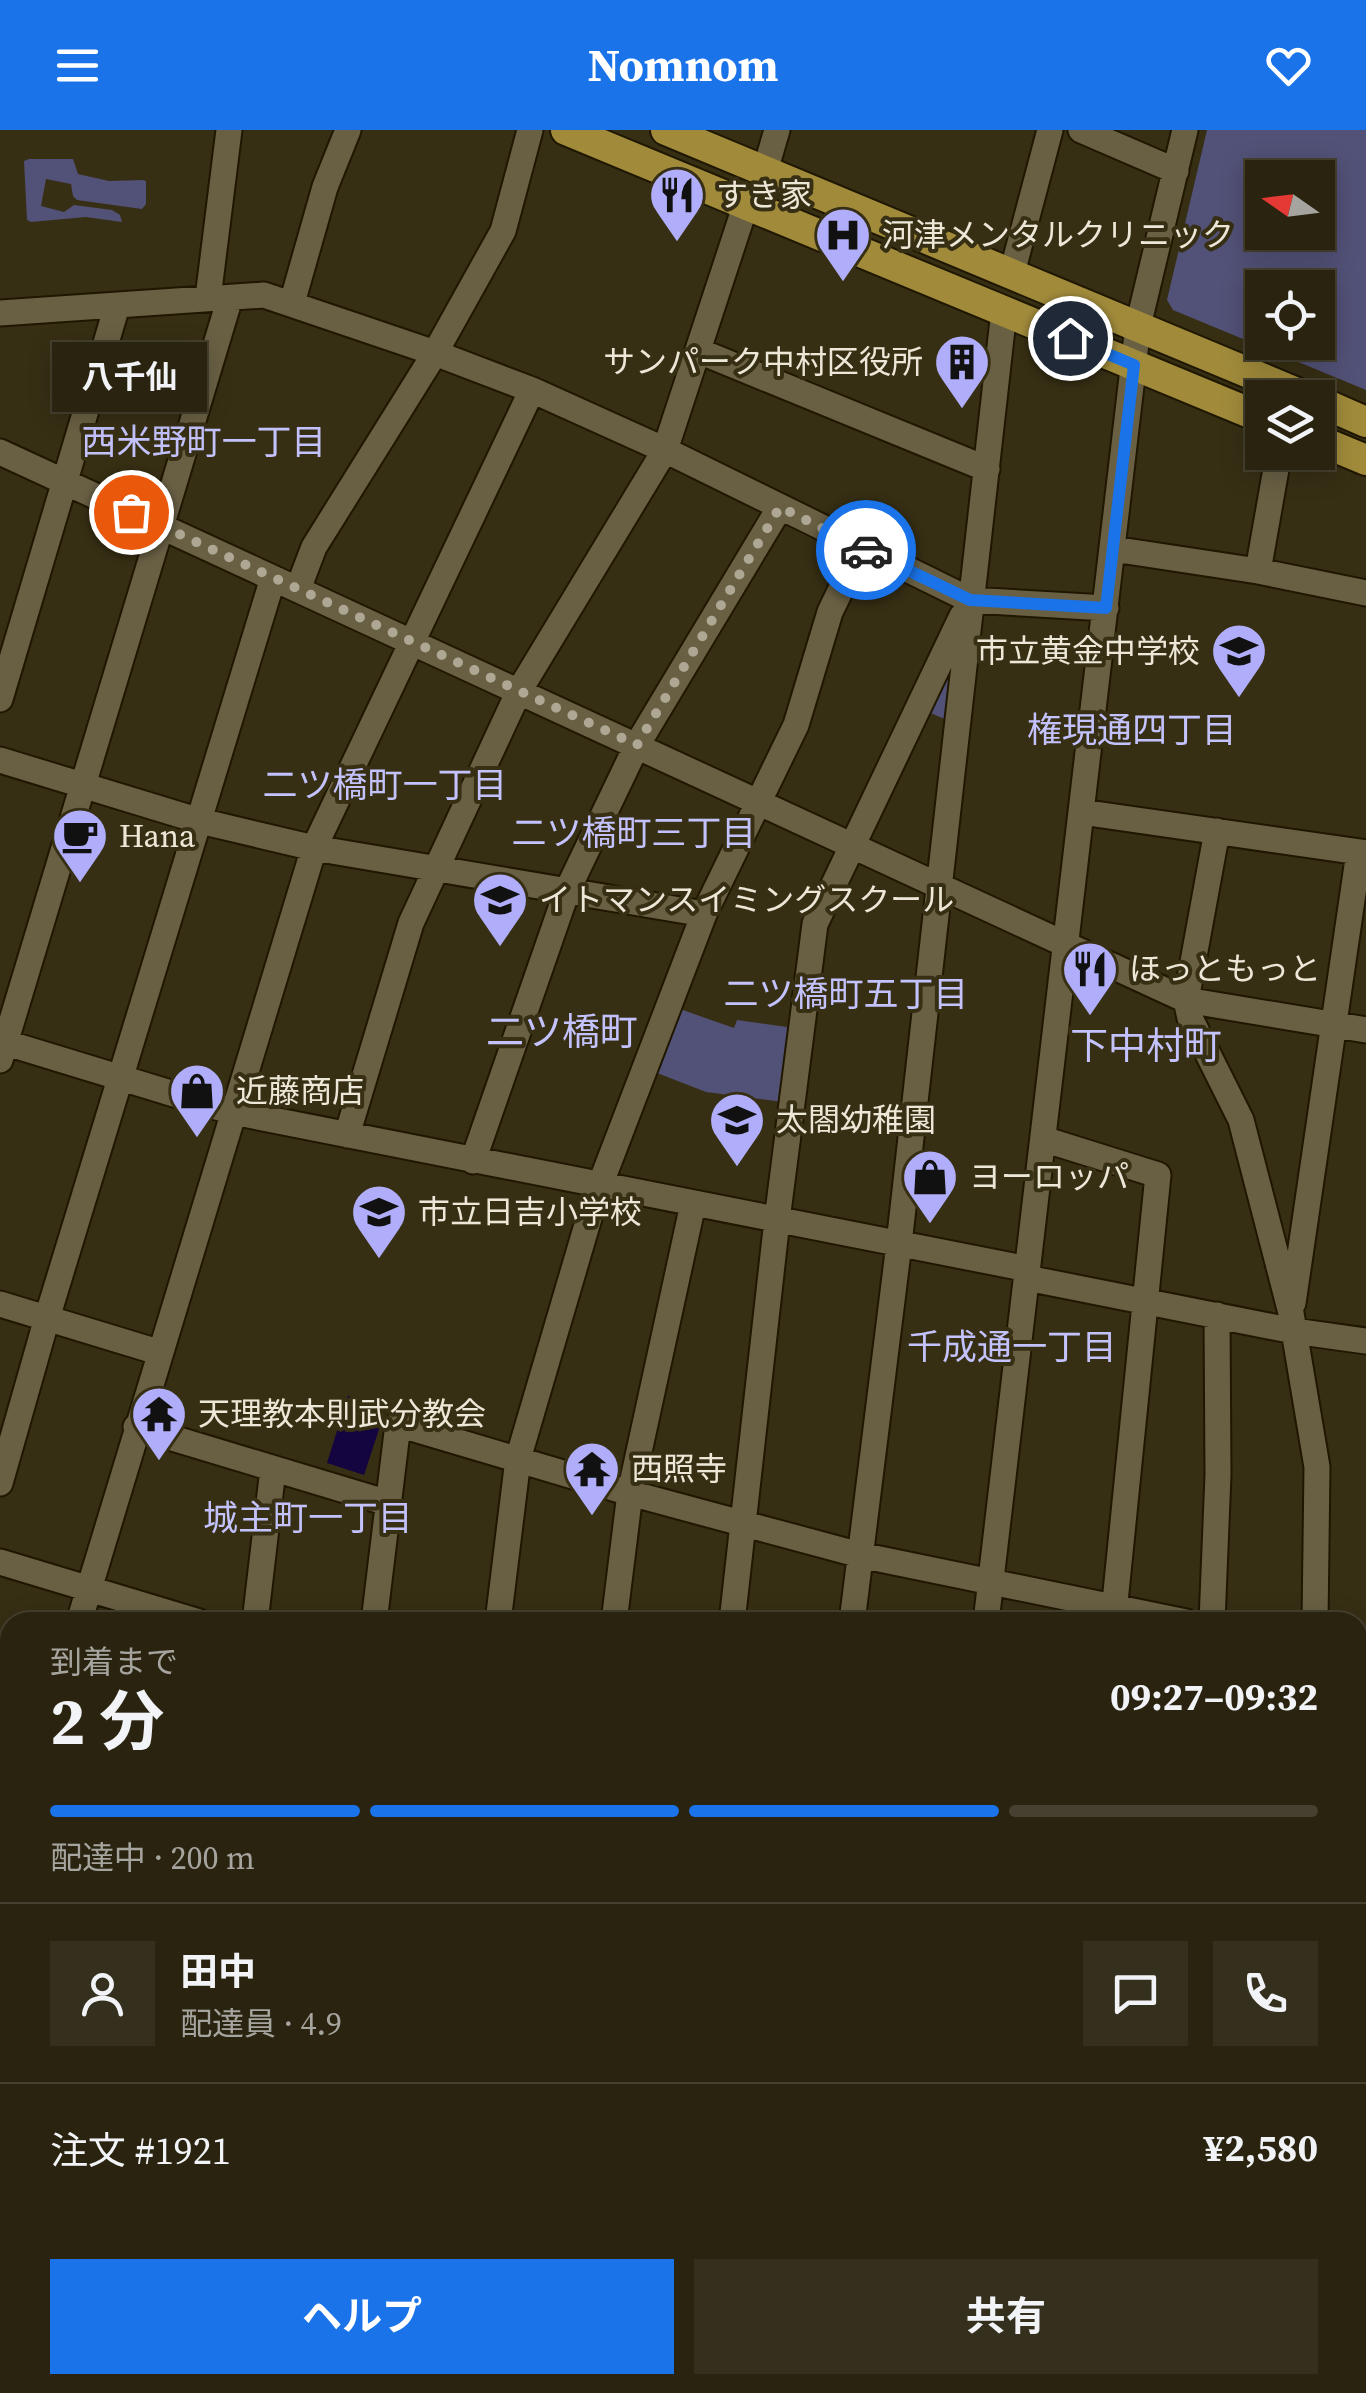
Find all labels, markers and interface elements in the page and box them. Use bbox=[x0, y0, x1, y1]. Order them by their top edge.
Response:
text: Nomnom bbox=[587, 34, 779, 96]
icon: menu bbox=[50, 38, 105, 93]
icon: heart bbox=[1261, 38, 1316, 93]
north arrow bbox=[1245, 160, 1335, 250]
map controls bbox=[1245, 160, 1335, 470]
restaurant icon: すき家 bbox=[647, 165, 707, 244]
place label: すき家 bbox=[716, 173, 812, 217]
hospital icon: 河津メンタルクリニック bbox=[813, 205, 873, 284]
place label: 河津メンタルクリニック bbox=[882, 213, 1234, 257]
button: locate bbox=[1245, 270, 1335, 360]
pin bbox=[1028, 296, 1113, 381]
icon: home bbox=[1043, 311, 1098, 366]
building icon: サンパーク中村区役所 bbox=[932, 332, 992, 411]
place label: サンパーク中村区役所 bbox=[603, 340, 923, 384]
callout: 八千仙 bbox=[54, 342, 208, 412]
text: 八千仙 bbox=[81, 355, 178, 399]
button: layers bbox=[1245, 380, 1335, 470]
district label: 西米野町一丁目 bbox=[81, 418, 327, 466]
pin bbox=[89, 470, 174, 555]
icon: bag bbox=[104, 485, 159, 540]
courier bbox=[816, 500, 916, 600]
icon: car bbox=[839, 523, 894, 578]
school or university icon: 市立黄金中学校 bbox=[1209, 621, 1269, 700]
place label: 市立黄金中学校 bbox=[976, 629, 1200, 673]
district label: 権現通四丁目 bbox=[1027, 706, 1237, 754]
district label: 二ツ橋町一丁目 bbox=[262, 761, 508, 809]
cafe icon: Hana bbox=[50, 806, 110, 885]
district label: 二ツ橋町三丁目 bbox=[511, 809, 757, 857]
place label: Hana bbox=[119, 814, 196, 858]
school or university icon: イトマンスイミングスクール bbox=[470, 870, 530, 949]
place label: イトマンスイミングスクール bbox=[539, 878, 954, 922]
restaurant icon: ほっともっと bbox=[1060, 939, 1120, 1018]
place label: ほっともっと bbox=[1129, 947, 1321, 991]
district label: 二ツ橋町五丁目 bbox=[723, 970, 969, 1018]
district label: 二ツ橋町 bbox=[486, 1006, 638, 1058]
district label: 下中村町 bbox=[1070, 1020, 1222, 1072]
shop icon: 近藤商店 bbox=[167, 1061, 227, 1140]
place label: 近藤商店 bbox=[236, 1069, 364, 1113]
school or university icon: 太閤幼稚園 bbox=[707, 1090, 767, 1169]
place label: 太閤幼稚園 bbox=[776, 1098, 936, 1142]
shop icon: ヨーロッパ bbox=[900, 1147, 960, 1226]
place label: ヨーロッパ bbox=[969, 1155, 1129, 1199]
school or university icon: 市立日吉小学校 bbox=[349, 1182, 409, 1261]
place label: 市立日吉小学校 bbox=[418, 1190, 642, 1234]
district label: 千成通一丁目 bbox=[907, 1323, 1117, 1371]
temple icon: 天理教本則武分教会 bbox=[129, 1384, 189, 1463]
place label: 天理教本則武分教会 bbox=[198, 1392, 486, 1436]
temple icon: 西照寺 bbox=[562, 1439, 622, 1518]
place label: 西照寺 bbox=[631, 1447, 727, 1491]
district label: 城主町一丁目 bbox=[203, 1494, 413, 1542]
text: 到着まで bbox=[50, 1640, 178, 1684]
text: 09:27–09:32 bbox=[1110, 1671, 1318, 1723]
text: 2 分 bbox=[50, 1677, 164, 1766]
text: 配達中 · 200 m bbox=[50, 1836, 255, 1880]
button: person bbox=[50, 1941, 155, 2046]
button: chat bbox=[1083, 1941, 1188, 2046]
button: phone bbox=[1213, 1941, 1318, 2046]
text: 田中 bbox=[180, 1946, 256, 1998]
text: 配達員 · 4.9 bbox=[180, 2002, 342, 2046]
text: ¥2,580 bbox=[1204, 2122, 1318, 2174]
text: 注文 #1921 bbox=[50, 2125, 231, 2177]
button: ヘルプ bbox=[50, 2259, 674, 2374]
button: 共有 bbox=[694, 2259, 1318, 2374]

